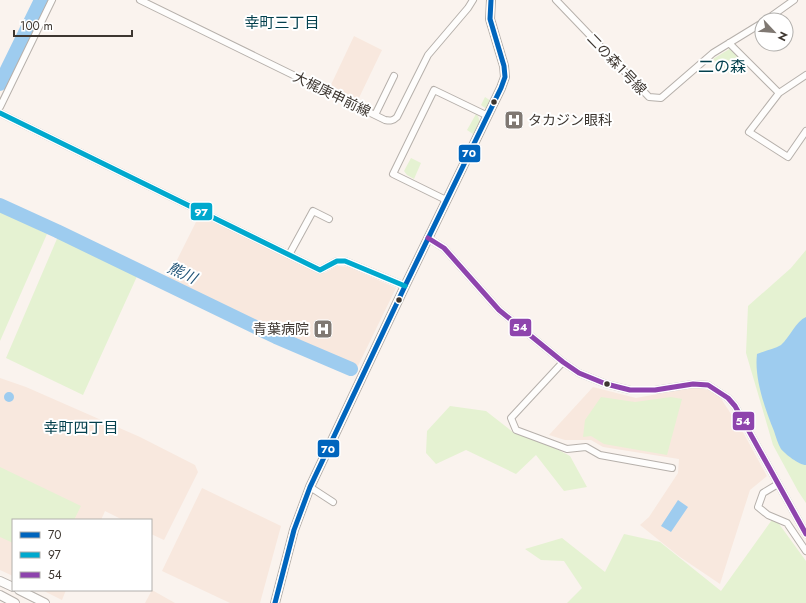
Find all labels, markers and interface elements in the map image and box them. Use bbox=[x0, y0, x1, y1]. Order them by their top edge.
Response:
scale bar bbox=[14, 12, 132, 38]
district label: 幸町三丁目 bbox=[244, 12, 320, 34]
north arrow bbox=[754, 12, 794, 52]
text: 100 m bbox=[20, 17, 53, 35]
street label: 二の森１号線 bbox=[583, 29, 651, 99]
text: N bbox=[774, 29, 792, 44]
district label: 二の森 bbox=[698, 55, 746, 78]
street label: 大梶庚申前線 bbox=[290, 67, 374, 121]
unlabelled marker bbox=[489, 97, 499, 107]
hospital icon: タカジン眼科 bbox=[503, 109, 525, 131]
place label: タカジン眼科 bbox=[528, 110, 612, 130]
line badge: 70 bbox=[458, 144, 481, 163]
text: 70 bbox=[462, 145, 476, 161]
line badge: 97 bbox=[190, 202, 213, 221]
text: 97 bbox=[194, 204, 208, 220]
water label: 熊川 bbox=[164, 257, 202, 290]
unlabelled marker bbox=[394, 295, 404, 305]
hospital icon: 青葉病院 bbox=[312, 318, 334, 340]
line badge: 54 bbox=[509, 318, 532, 337]
place label: 青葉病院 bbox=[253, 319, 309, 339]
text: 54 bbox=[513, 319, 528, 335]
unlabelled marker bbox=[602, 379, 612, 389]
line badge: 54 bbox=[732, 411, 755, 431]
text: 54 bbox=[736, 413, 751, 429]
district label: 幸町四丁目 bbox=[43, 417, 119, 439]
line badge: 70 bbox=[317, 439, 340, 458]
text: 70 bbox=[321, 441, 335, 457]
legend bbox=[12, 519, 152, 591]
text: 70 bbox=[48, 526, 62, 544]
text: 97 bbox=[48, 546, 62, 564]
text: 54 bbox=[48, 566, 62, 584]

